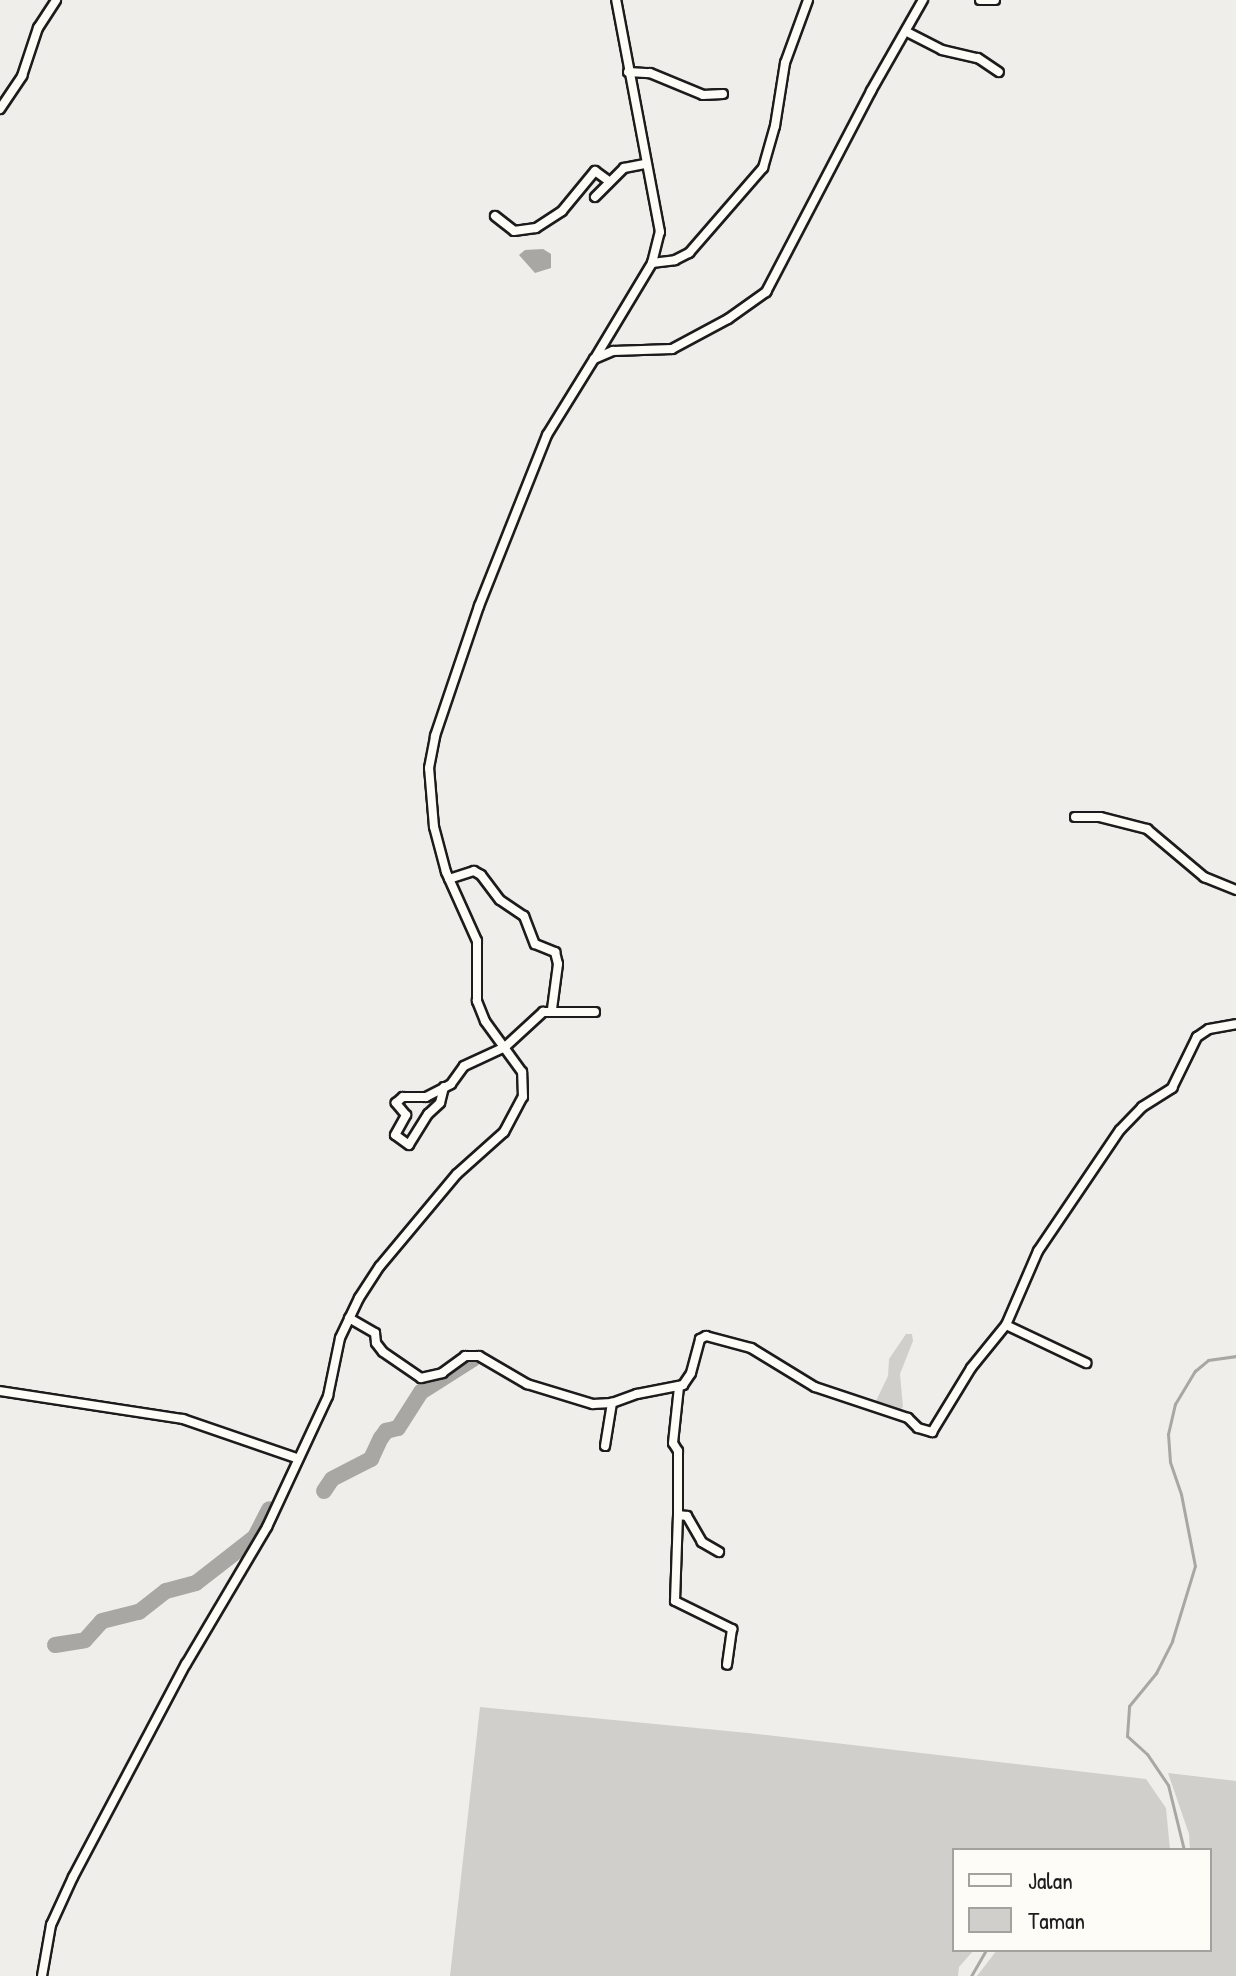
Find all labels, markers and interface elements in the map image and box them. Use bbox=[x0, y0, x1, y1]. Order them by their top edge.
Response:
legend bbox=[952, 1848, 1212, 1952]
text: Jalan bbox=[1028, 1864, 1073, 1896]
text: Taman bbox=[1028, 1904, 1085, 1936]

